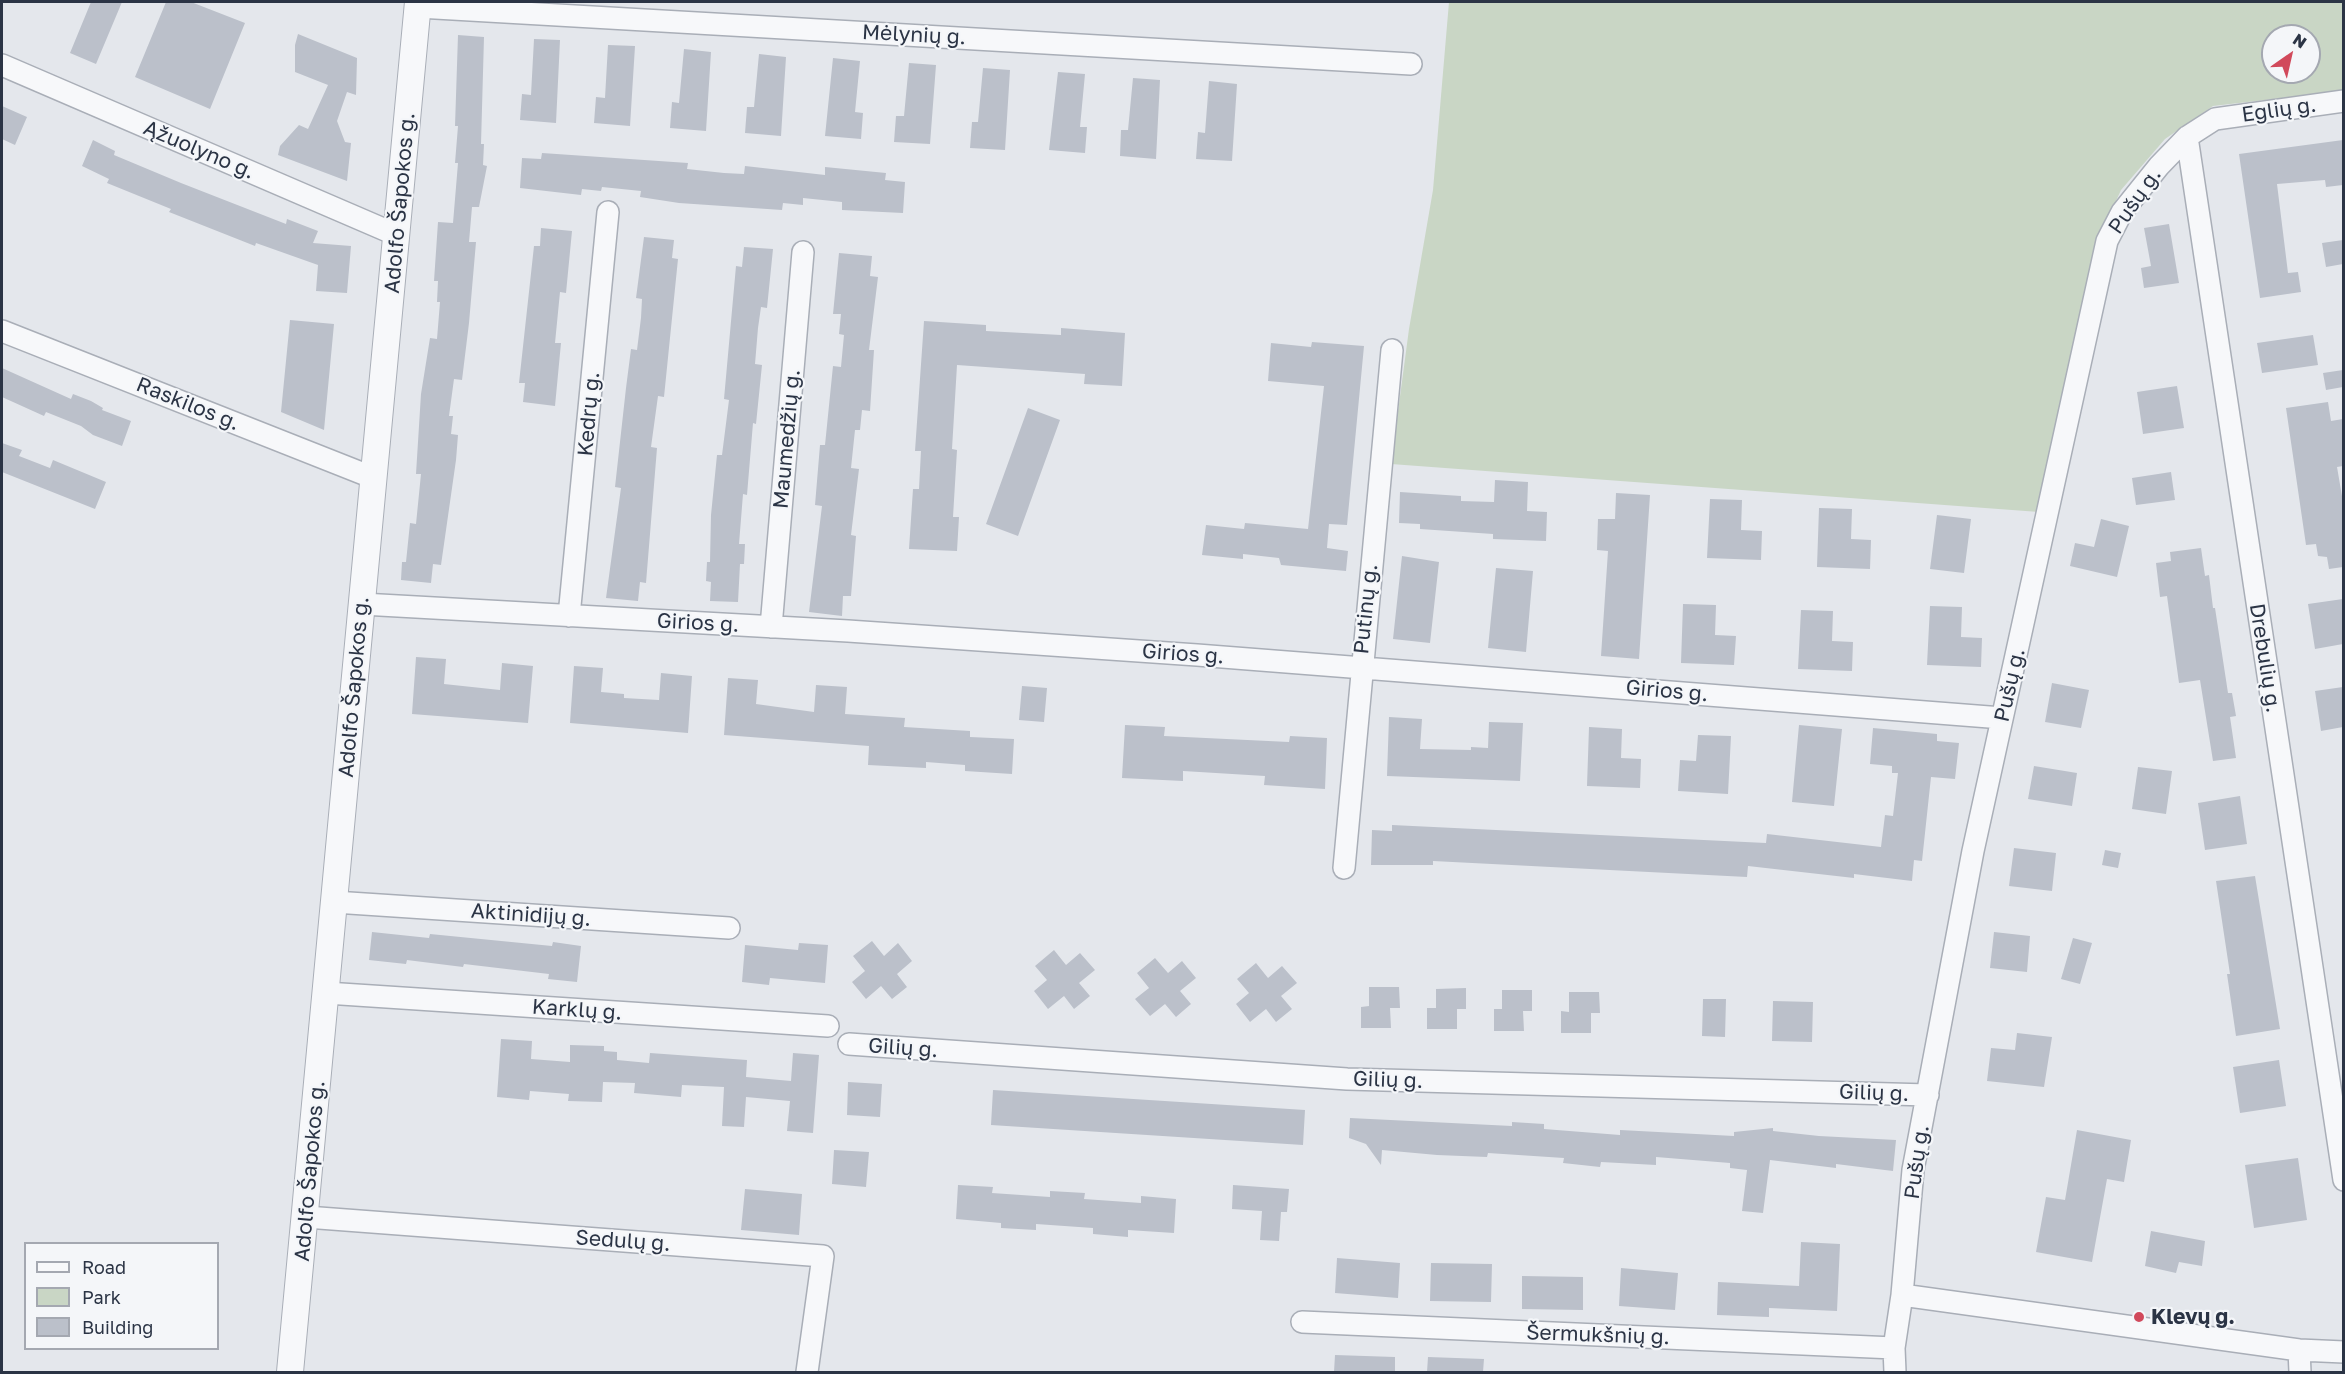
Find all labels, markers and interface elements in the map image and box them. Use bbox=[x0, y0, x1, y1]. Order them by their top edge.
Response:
street label: Mėlynių g. bbox=[861, 20, 967, 50]
north arrow bbox=[2261, 24, 2321, 84]
text: N bbox=[2289, 29, 2311, 52]
street label: Eglių g. bbox=[2240, 92, 2318, 128]
street label: Adolfo Šapokos g. bbox=[380, 112, 420, 294]
street label: Ąžuolyno g. bbox=[140, 115, 258, 185]
street label: Pušų g. bbox=[2103, 163, 2167, 239]
street label: Maumedžių g. bbox=[768, 368, 806, 510]
street label: Kedrų g. bbox=[573, 371, 605, 457]
street label: Raskilos g. bbox=[133, 372, 243, 436]
street label: Putinų g. bbox=[1349, 563, 1383, 655]
street label: Adolfo Šapokos g. bbox=[334, 596, 374, 778]
street label: Drebulių g. bbox=[2244, 602, 2286, 714]
street label: Girios g. bbox=[656, 608, 740, 638]
street label: Girios g. bbox=[1141, 639, 1225, 669]
street label: Pušų g. bbox=[1989, 646, 2031, 724]
street label: Girios g. bbox=[1625, 675, 1709, 707]
street label: Aktinidijų g. bbox=[470, 898, 592, 932]
street label: Karklų g. bbox=[531, 994, 623, 1026]
street label: Gilių g. bbox=[867, 1033, 939, 1063]
street label: Gilių g. bbox=[1353, 1066, 1423, 1094]
street label: Gilių g. bbox=[1839, 1079, 1909, 1107]
street label: Adolfo Šapokos g. bbox=[290, 1080, 330, 1262]
street label: Pušų g. bbox=[1899, 1123, 1935, 1201]
street label: Sedulų g. bbox=[575, 1225, 671, 1257]
legend bbox=[24, 1242, 219, 1350]
text: Road bbox=[82, 1256, 126, 1278]
text: Park bbox=[82, 1286, 121, 1308]
place label: Klevų g. bbox=[2151, 1304, 2235, 1330]
marker: Klevų g. bbox=[2132, 1310, 2146, 1324]
text: Building bbox=[82, 1316, 153, 1338]
street label: Šermukšnių g. bbox=[1526, 1320, 1670, 1350]

